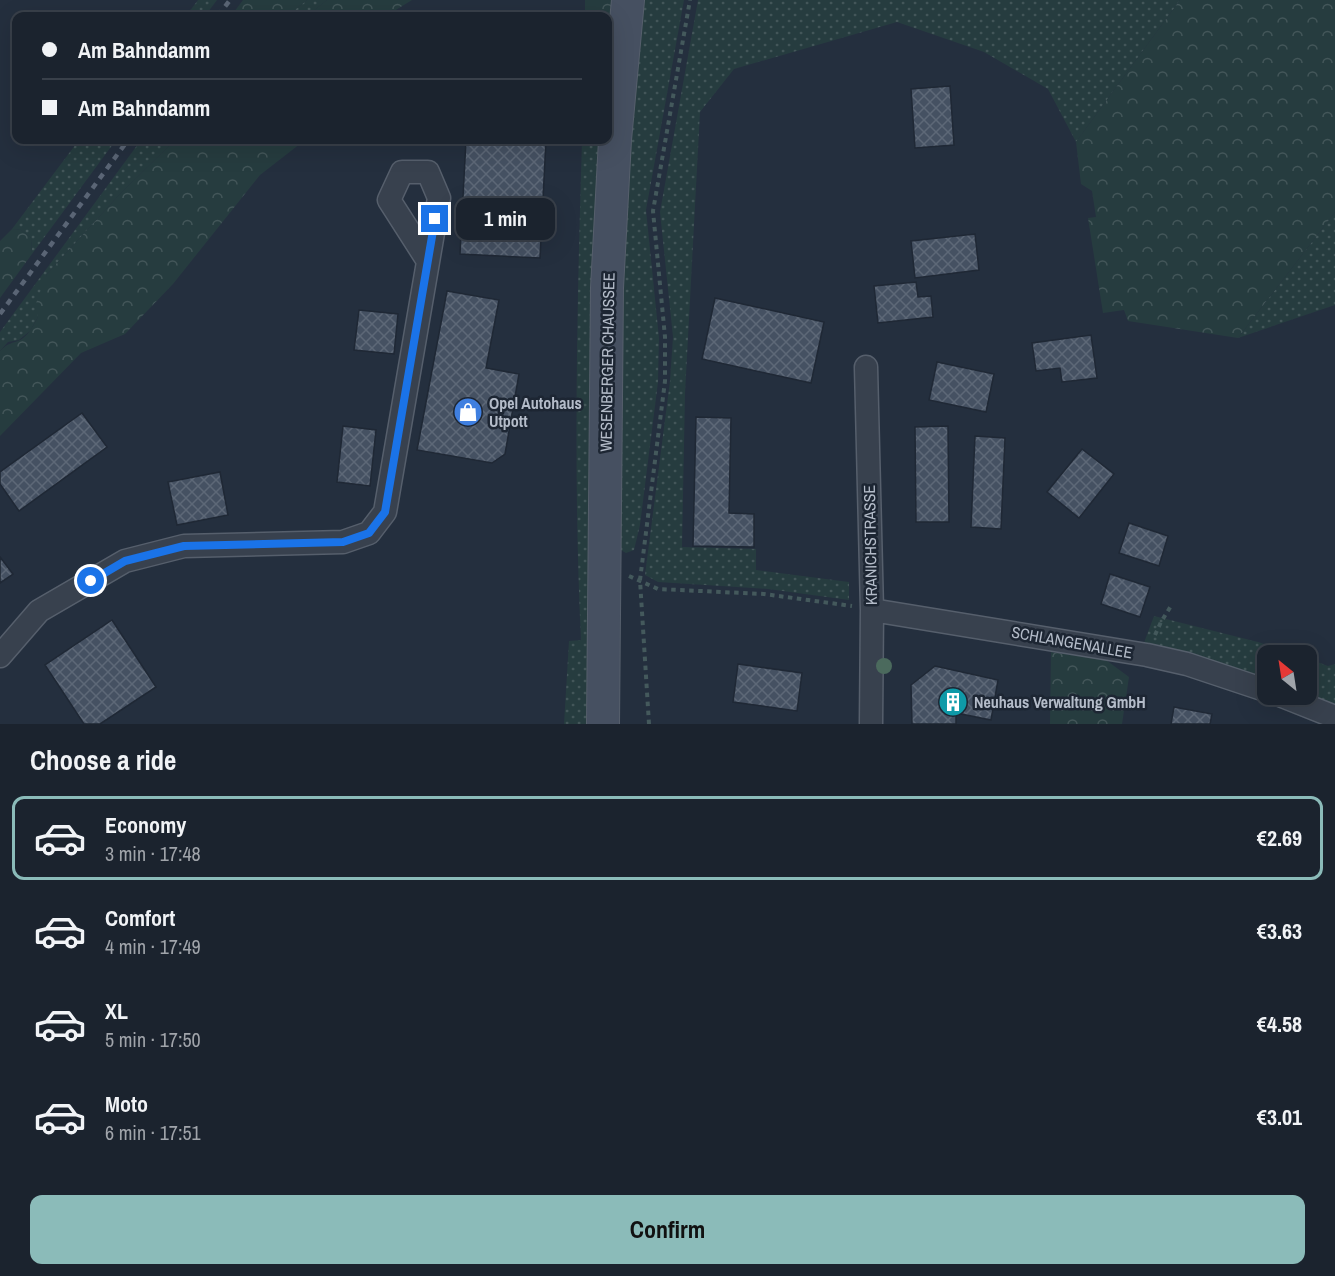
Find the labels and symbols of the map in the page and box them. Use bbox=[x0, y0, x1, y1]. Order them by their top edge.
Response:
callout: 1 min bbox=[456, 198, 555, 240]
route end bbox=[421, 205, 448, 232]
street label: WESENBERGER CHAUSSEE bbox=[594, 272, 620, 452]
place label: Opel Autohaus Utpott bbox=[489, 392, 582, 432]
shop icon: Opel Autohaus Utpott bbox=[452, 396, 484, 428]
street label: KRANICHSTRASSE bbox=[858, 485, 882, 605]
route start bbox=[77, 567, 104, 594]
street label: SCHLANGENALLEE bbox=[1010, 621, 1134, 663]
north arrow bbox=[1257, 645, 1317, 705]
building icon: Neuhaus Verwaltung GmbH bbox=[937, 686, 969, 718]
place label: Neuhaus Verwaltung GmbH bbox=[974, 691, 1146, 713]

